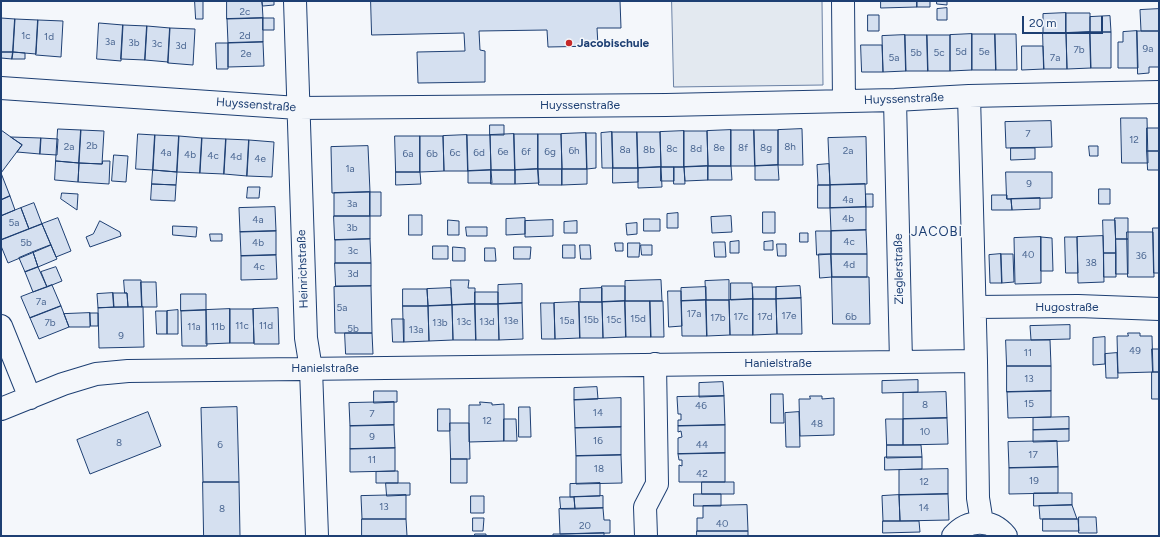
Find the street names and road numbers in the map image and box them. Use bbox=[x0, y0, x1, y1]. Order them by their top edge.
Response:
street label: Huyssenstraße bbox=[864, 90, 944, 108]
street label: Huyssenstraße bbox=[216, 95, 296, 115]
street label: Huyssenstraße bbox=[540, 98, 620, 112]
street label: Heinrichstraße bbox=[294, 229, 312, 309]
street label: Zieglerstraße bbox=[891, 233, 907, 305]
street label: Hugostraße bbox=[1035, 300, 1099, 314]
street label: Hanielstraße bbox=[744, 356, 812, 370]
street label: Hanielstraße bbox=[291, 361, 359, 375]

